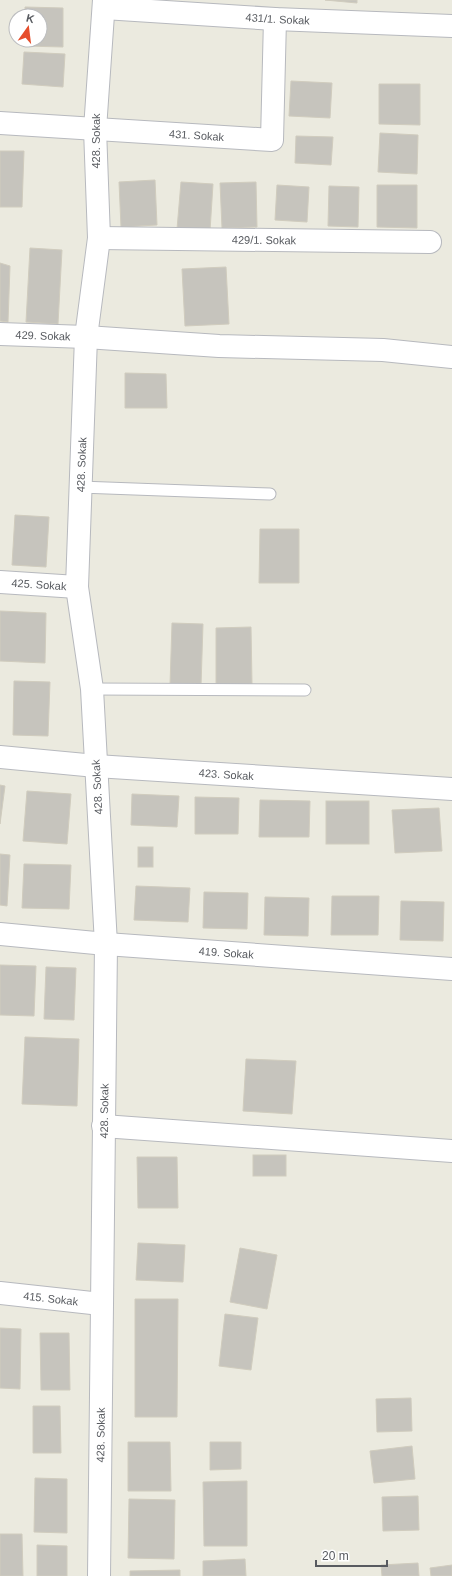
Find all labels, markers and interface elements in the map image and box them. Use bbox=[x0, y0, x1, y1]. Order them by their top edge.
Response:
north arrow bbox=[8, 8, 48, 48]
street label: 431/1. Sokak bbox=[245, 11, 310, 26]
text: K bbox=[25, 12, 36, 25]
street label: 428. Sokak bbox=[90, 113, 102, 169]
street label: 431. Sokak bbox=[169, 128, 225, 143]
street label: 429/1. Sokak bbox=[232, 234, 297, 246]
street label: 429. Sokak bbox=[15, 329, 71, 342]
street label: 428. Sokak bbox=[74, 436, 88, 492]
street label: 425. Sokak bbox=[11, 577, 67, 592]
street label: 428. Sokak bbox=[90, 759, 104, 815]
street label: 423. Sokak bbox=[198, 767, 255, 782]
street label: 419. Sokak bbox=[198, 945, 255, 961]
street label: 428. Sokak bbox=[98, 1083, 110, 1139]
street label: 415. Sokak bbox=[23, 1290, 79, 1308]
street label: 428. Sokak bbox=[94, 1407, 107, 1463]
scale bar bbox=[316, 1542, 387, 1568]
text: 20 m bbox=[322, 1549, 349, 1563]

